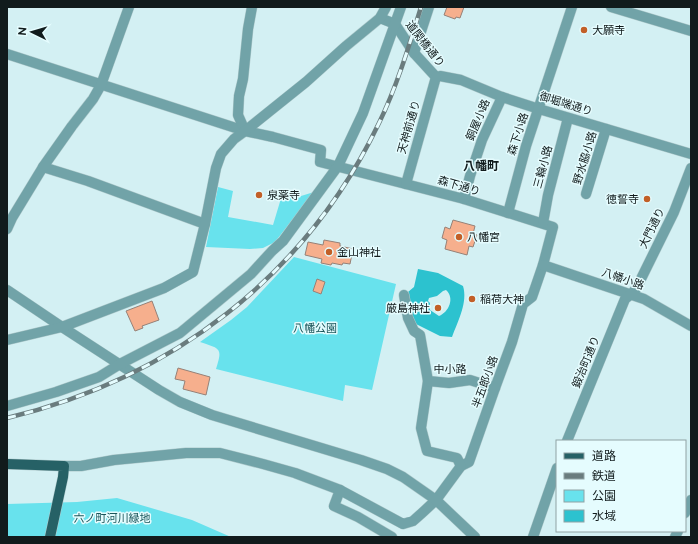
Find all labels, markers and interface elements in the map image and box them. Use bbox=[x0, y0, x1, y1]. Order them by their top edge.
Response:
north arrow bbox=[12, 12, 52, 52]
street label: 道閑橋通り bbox=[403, 18, 447, 70]
place label: 大願寺 bbox=[592, 24, 625, 37]
marker: 大願寺 bbox=[579, 25, 589, 35]
text: N bbox=[16, 26, 29, 36]
street label: 御堀端通り bbox=[537, 89, 594, 118]
street label: 銅屋小路 bbox=[463, 97, 493, 143]
street label: 天神前通り bbox=[395, 99, 423, 155]
street label: 森下小路 bbox=[505, 111, 531, 157]
street label: 野水脇小路 bbox=[571, 130, 599, 186]
street label: 三輪小路 bbox=[531, 144, 555, 190]
district label: 八幡町 bbox=[463, 159, 499, 173]
street label: 森下通り bbox=[436, 174, 482, 198]
place label: 泉薬寺 bbox=[267, 189, 300, 202]
marker: 泉薬寺 bbox=[254, 190, 264, 200]
place label: 徳誓寺 bbox=[606, 193, 639, 206]
marker: 徳誓寺 bbox=[642, 194, 652, 204]
street label: 大門通り bbox=[637, 205, 667, 251]
place label: 八幡宮 bbox=[467, 231, 500, 244]
marker: 八幡宮 bbox=[454, 232, 464, 242]
place label: 金山神社 bbox=[337, 246, 381, 259]
marker: 金山神社 bbox=[324, 247, 334, 257]
street label: 八幡小路 bbox=[600, 266, 646, 292]
place label: 稲荷大神 bbox=[480, 293, 524, 306]
marker: 稲荷大神 bbox=[467, 294, 477, 304]
place label: 厳島神社 bbox=[386, 302, 430, 315]
marker: 厳島神社 bbox=[433, 303, 443, 313]
park label: 八幡公園 bbox=[293, 322, 337, 335]
street label: 鍛治町通り bbox=[570, 334, 602, 390]
street label: 半五郎小路 bbox=[469, 354, 501, 410]
street label: 中小路 bbox=[434, 363, 467, 376]
legend bbox=[556, 440, 686, 532]
text: 道路 bbox=[592, 449, 616, 463]
text: 鉄道 bbox=[592, 469, 616, 483]
text: 公園 bbox=[592, 489, 616, 503]
text: 水域 bbox=[592, 509, 616, 523]
park label: 六ノ町河川緑地 bbox=[74, 512, 151, 525]

